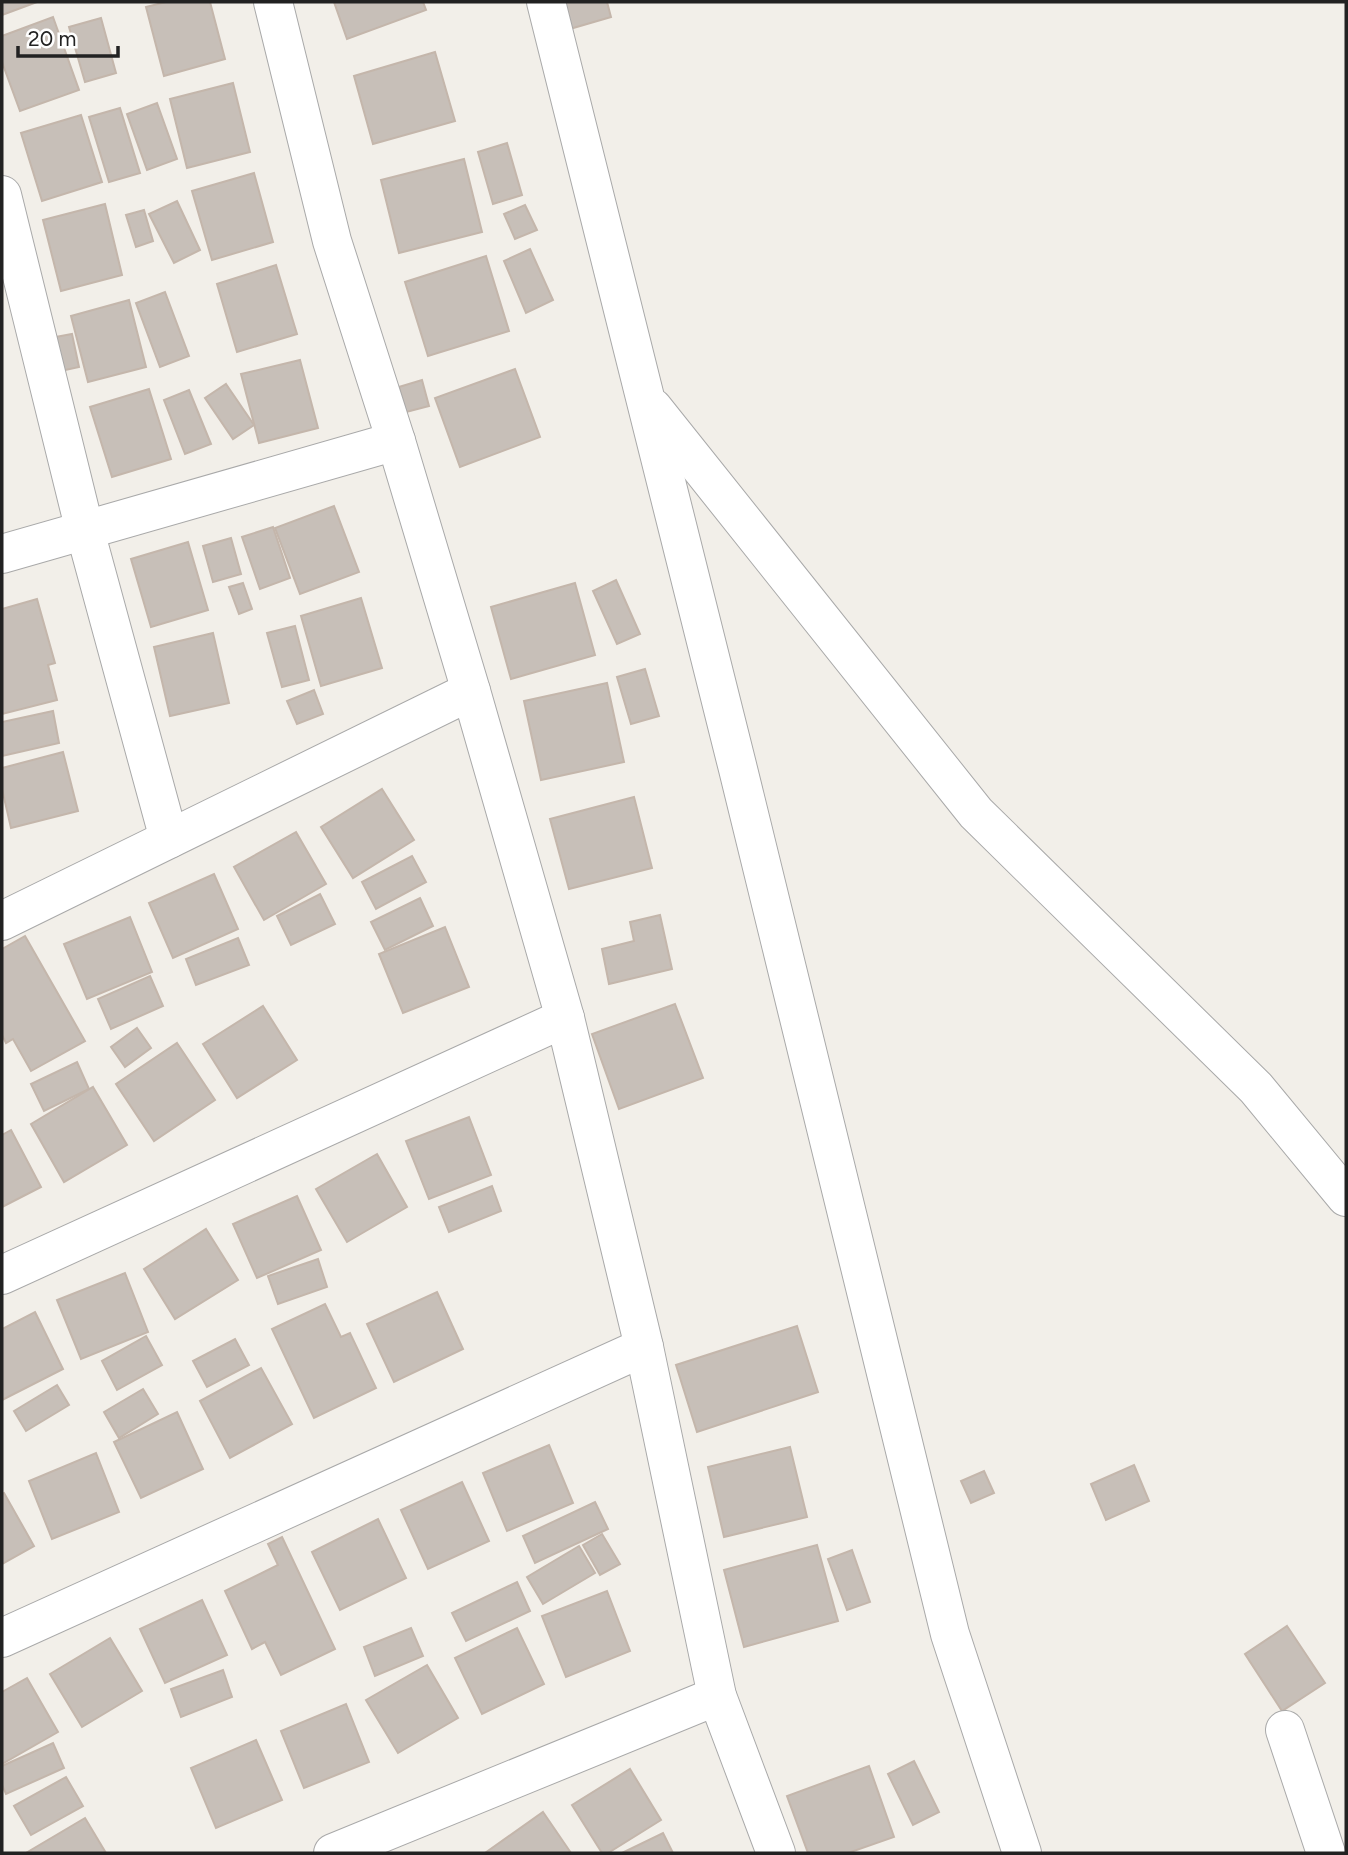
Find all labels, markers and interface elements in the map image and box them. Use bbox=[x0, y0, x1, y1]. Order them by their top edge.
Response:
scale bar bbox=[18, 14, 117, 58]
text: 20 m bbox=[28, 26, 76, 51]

